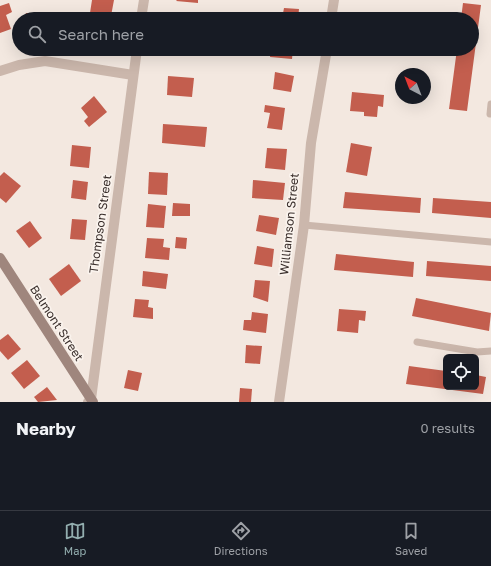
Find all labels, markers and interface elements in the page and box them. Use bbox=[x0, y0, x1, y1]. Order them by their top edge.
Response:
search box bbox=[12, 12, 479, 56]
icon: search bbox=[26, 23, 48, 45]
text: Search here bbox=[58, 25, 144, 43]
north arrow bbox=[395, 68, 431, 104]
street label: Williamson Street bbox=[276, 172, 302, 276]
street label: Thompson Street bbox=[86, 174, 114, 274]
street label: Belmont Street bbox=[27, 282, 87, 364]
map controls bbox=[443, 354, 479, 390]
button: locate bbox=[443, 354, 479, 390]
text: Nearby bbox=[16, 418, 76, 439]
text: 0 results bbox=[420, 420, 475, 436]
tab: Map bbox=[64, 520, 86, 557]
tab: Directions bbox=[214, 520, 268, 557]
tab: Saved bbox=[395, 520, 427, 557]

